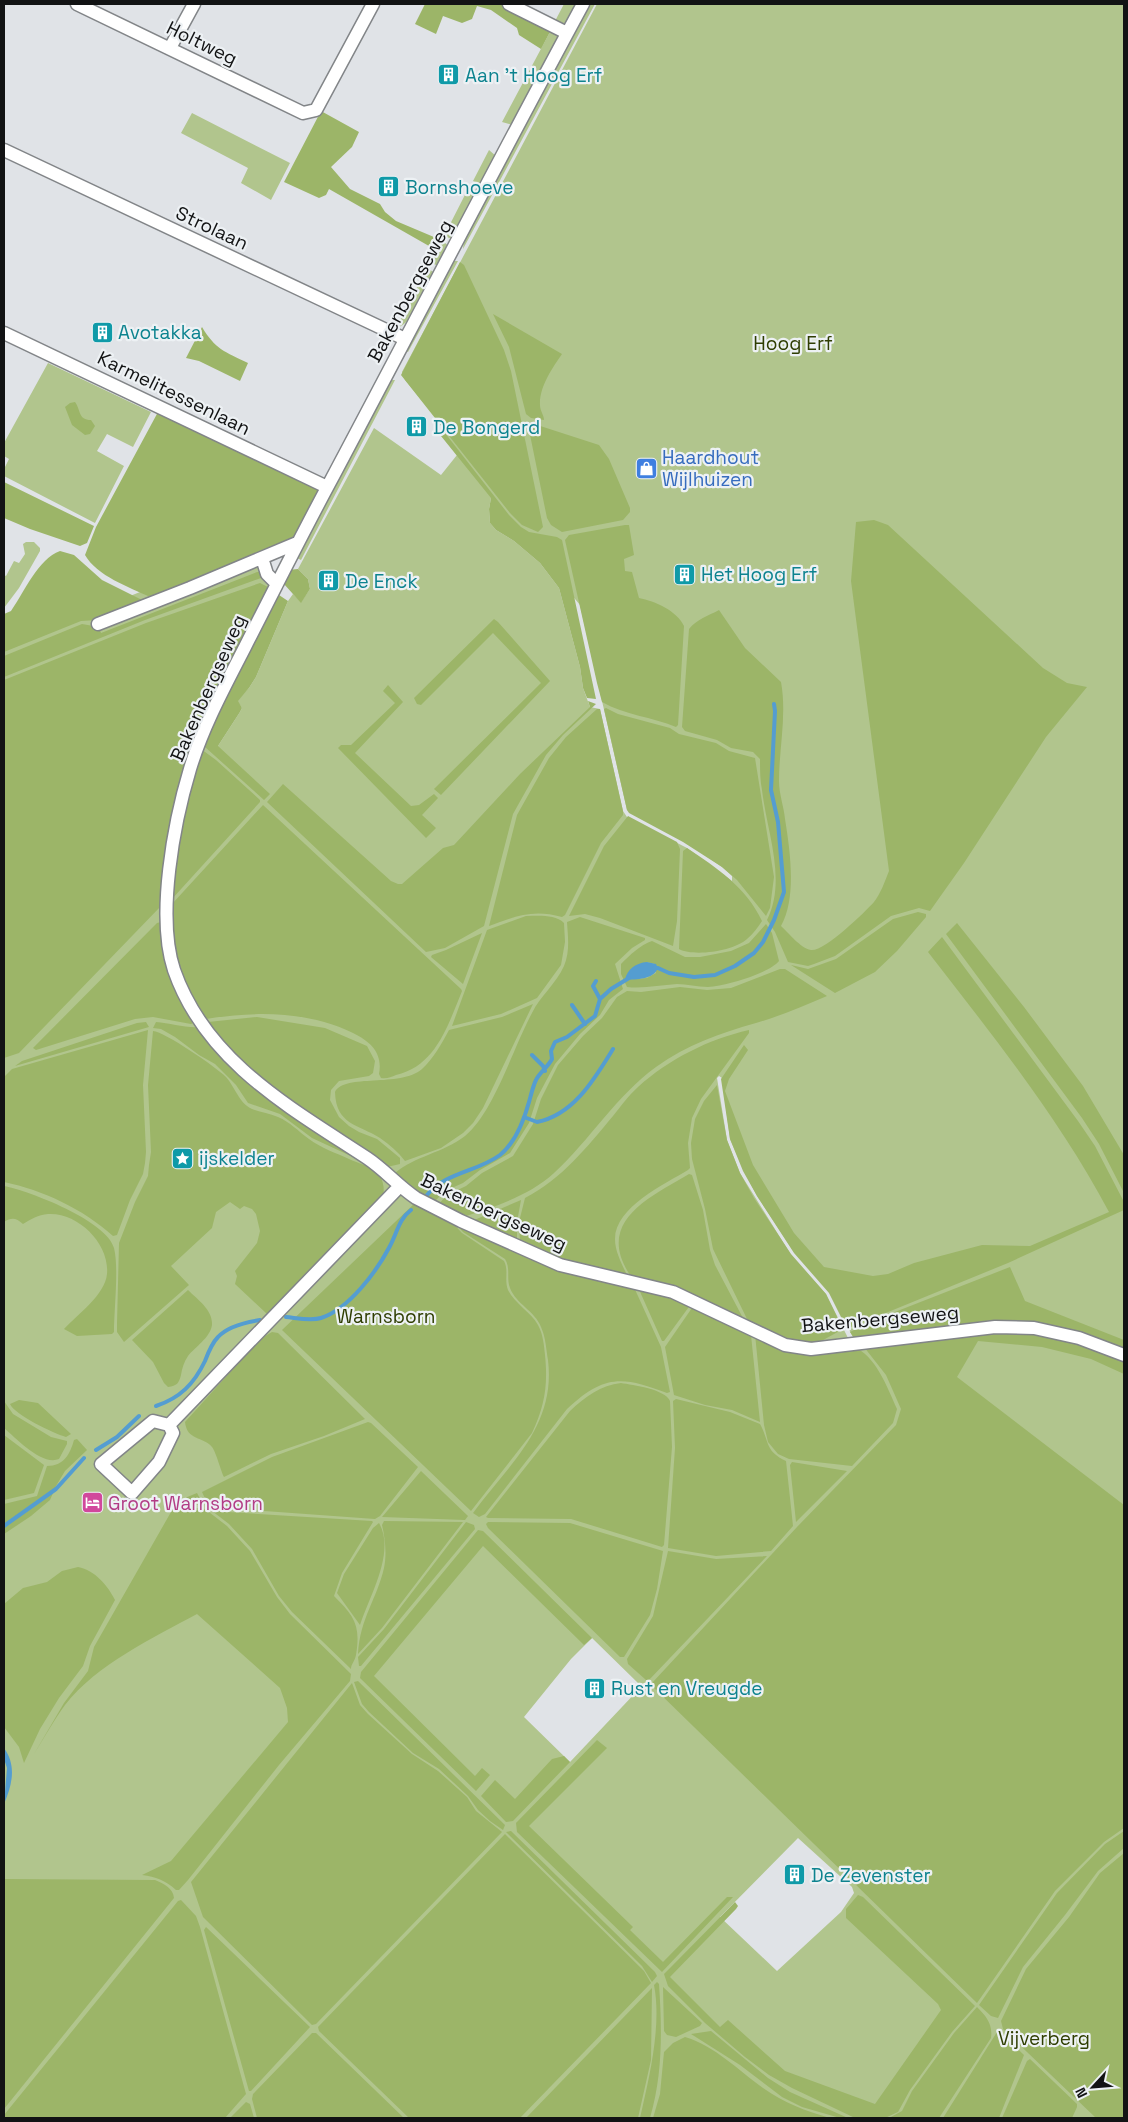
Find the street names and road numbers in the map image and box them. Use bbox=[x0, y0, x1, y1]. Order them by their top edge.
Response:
street label: Holtweg bbox=[162, 15, 242, 71]
street label: Strolaan bbox=[172, 200, 252, 256]
street label: Bakenbergseweg bbox=[362, 215, 458, 367]
street label: Karmelitessenlaan bbox=[93, 345, 255, 441]
street label: Bakenbergseweg bbox=[164, 611, 252, 765]
street label: Bakenbergseweg bbox=[417, 1167, 571, 1257]
street label: Bakenbergseweg bbox=[800, 1300, 960, 1338]

